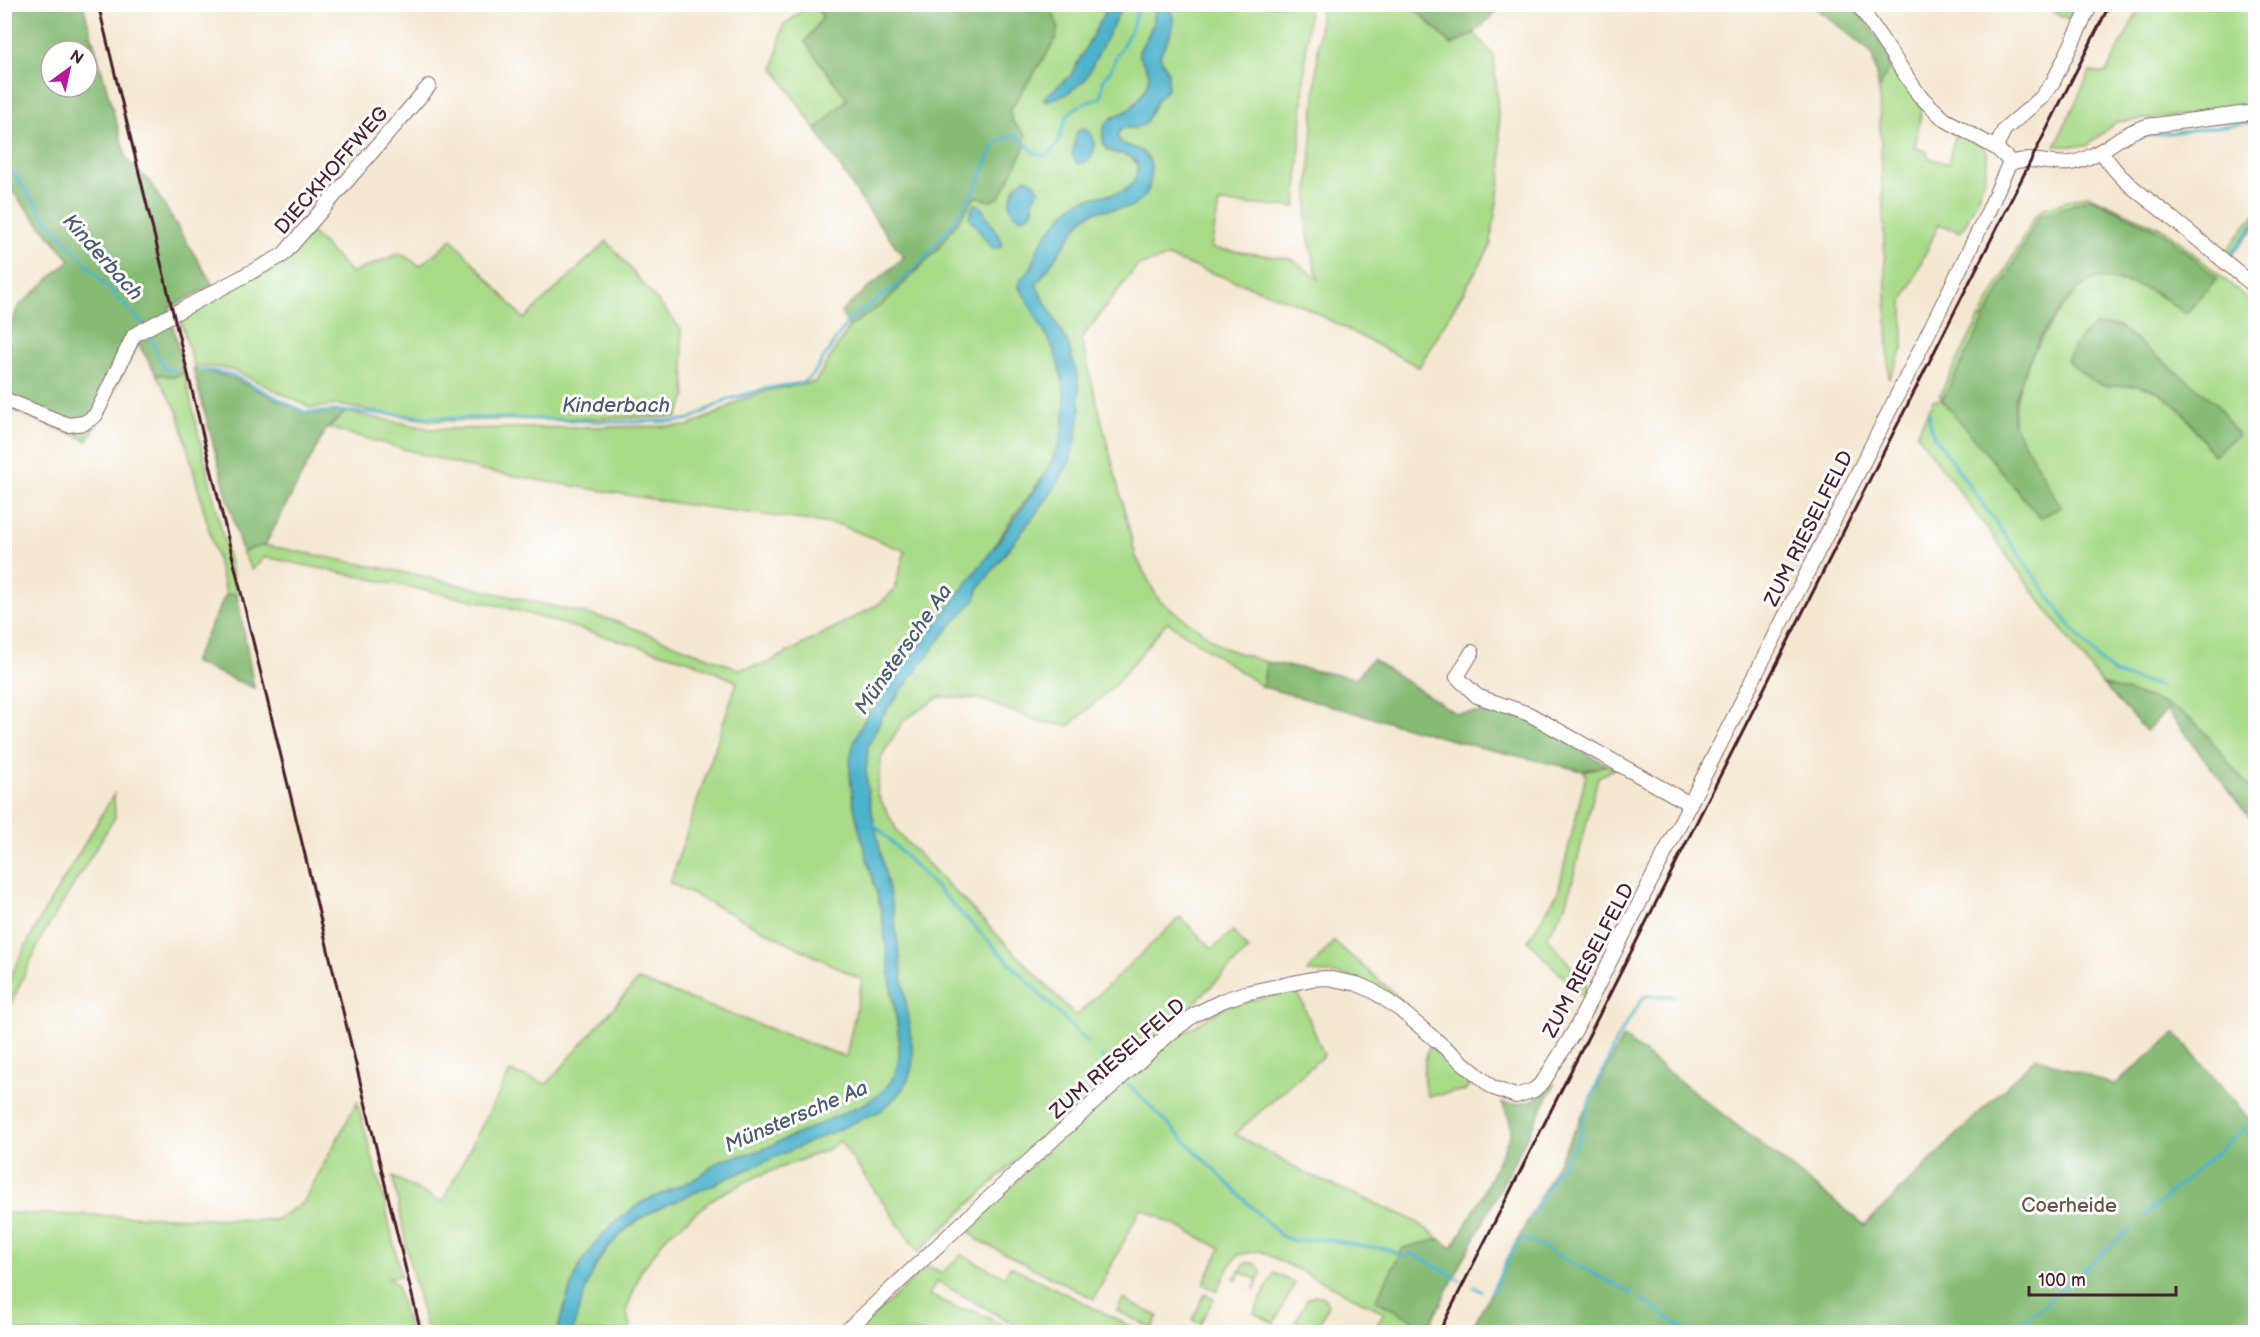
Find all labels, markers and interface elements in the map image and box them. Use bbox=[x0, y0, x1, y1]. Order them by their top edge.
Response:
north arrow bbox=[39, 39, 99, 99]
text: N bbox=[66, 46, 87, 69]
street label: DIECKHOFFWEG bbox=[270, 102, 394, 239]
water label: Kinderbach bbox=[57, 209, 148, 306]
water label: Kinderbach bbox=[562, 393, 671, 418]
street label: ZUM RIESELFELD bbox=[1759, 447, 1858, 611]
water label: Münstersche Aa bbox=[849, 579, 958, 719]
street label: ZUM RIESELFELD bbox=[1538, 879, 1640, 1043]
street label: ZUM RIESELFELD bbox=[1044, 994, 1190, 1125]
water label: Münstersche Aa bbox=[721, 1075, 872, 1158]
park label: Coerheide bbox=[2021, 1194, 2117, 1218]
scale bar bbox=[2029, 1259, 2176, 1297]
text: 100 m bbox=[2038, 1270, 2086, 1291]

